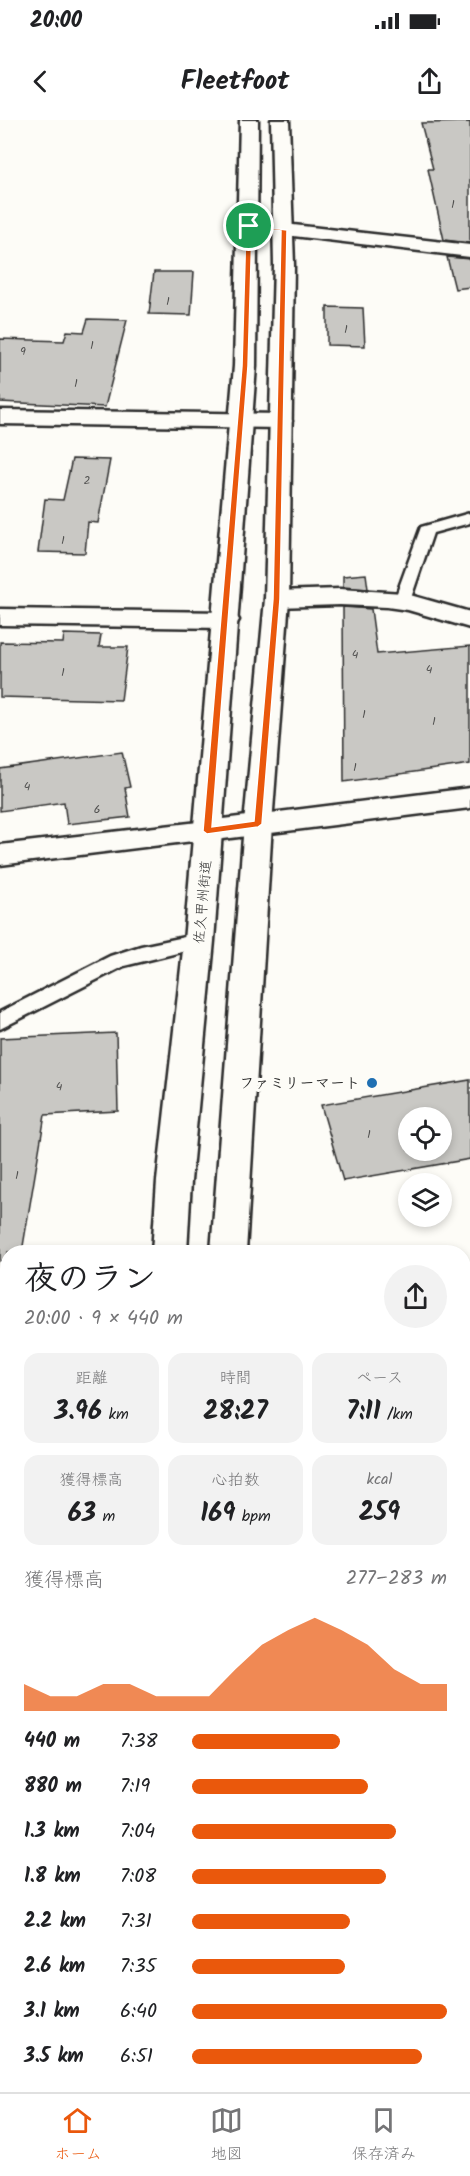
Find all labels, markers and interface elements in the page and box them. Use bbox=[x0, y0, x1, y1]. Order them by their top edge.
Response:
text: 20:00 bbox=[30, 4, 82, 39]
text: Fleetfoot bbox=[181, 60, 289, 103]
icon: back bbox=[24, 65, 57, 98]
icon: share bbox=[413, 65, 446, 98]
house number: 1 bbox=[451, 195, 455, 214]
pin bbox=[223, 200, 274, 251]
icon: arrive bbox=[232, 209, 265, 242]
house number: 1 bbox=[166, 292, 170, 311]
house number: 1 bbox=[344, 320, 348, 339]
house number: 1 bbox=[90, 336, 94, 355]
house number: 9 bbox=[20, 342, 26, 361]
house number: 1 bbox=[74, 374, 78, 393]
house number: 2 bbox=[84, 471, 91, 490]
house number: 1 bbox=[61, 531, 65, 550]
house number: 4 bbox=[352, 645, 359, 664]
house number: 4 bbox=[426, 660, 433, 679]
house number: 1 bbox=[61, 663, 65, 682]
house number: 1 bbox=[362, 705, 366, 724]
house number: 1 bbox=[432, 712, 436, 731]
house number: 1 bbox=[353, 758, 357, 777]
house number: 4 bbox=[24, 777, 31, 796]
house number: 6 bbox=[94, 800, 100, 819]
street label: 佐久甲州街道 bbox=[188, 859, 218, 945]
place label: ファミリーマート bbox=[239, 1072, 360, 1096]
marker: ファミリーマート bbox=[365, 1076, 379, 1090]
house number: 4 bbox=[56, 1077, 63, 1096]
map controls bbox=[398, 1107, 452, 1227]
button: locate bbox=[398, 1107, 452, 1161]
house number: 1 bbox=[367, 1125, 371, 1144]
house number: 1 bbox=[15, 1166, 19, 1185]
button: layers bbox=[398, 1173, 452, 1227]
text: 夜のラン bbox=[24, 1254, 156, 1307]
button: share bbox=[384, 1265, 447, 1328]
text: 20:00 · 9 × 440 m bbox=[24, 1303, 183, 1335]
text: 距離 bbox=[75, 1366, 108, 1391]
text: 時間 bbox=[219, 1366, 252, 1391]
text: ペース bbox=[356, 1366, 403, 1391]
text: 3.96 bbox=[54, 1391, 102, 1433]
text: 28:27 bbox=[203, 1391, 268, 1433]
text: 7:11 bbox=[346, 1391, 381, 1433]
text: km bbox=[102, 1402, 129, 1427]
text: /km bbox=[381, 1402, 413, 1427]
text: kcal bbox=[366, 1467, 393, 1492]
text: 獲得標高 bbox=[59, 1468, 124, 1493]
text: 心拍数 bbox=[211, 1468, 260, 1493]
text: 259 bbox=[359, 1492, 400, 1534]
text: 63 bbox=[68, 1493, 96, 1535]
text: 169 bbox=[200, 1493, 235, 1535]
text: m bbox=[96, 1504, 115, 1529]
text: bpm bbox=[235, 1504, 271, 1529]
text: 277–283 m bbox=[346, 1563, 447, 1595]
text: 獲得標高 bbox=[24, 1565, 104, 1597]
text: 440 m bbox=[24, 1726, 80, 1758]
text: 7:38 bbox=[120, 1726, 158, 1758]
text: 880 m bbox=[24, 1771, 82, 1803]
text: 7:19 bbox=[120, 1771, 150, 1803]
text: 1.3 km bbox=[24, 1816, 80, 1848]
text: 7:04 bbox=[120, 1816, 155, 1848]
text: 1.8 km bbox=[24, 1861, 81, 1893]
text: 7:08 bbox=[120, 1861, 156, 1893]
text: 2.2 km bbox=[24, 1906, 86, 1938]
text: 7:31 bbox=[120, 1906, 152, 1938]
text: 2.6 km bbox=[24, 1951, 85, 1983]
text: 7:35 bbox=[120, 1951, 156, 1983]
text: 3.1 km bbox=[24, 1996, 80, 2028]
text: 6:40 bbox=[120, 1996, 157, 2028]
text: 3.5 km bbox=[24, 2041, 84, 2073]
text: 6:51 bbox=[120, 2041, 153, 2073]
tab: ホーム bbox=[54, 2104, 102, 2167]
tab: 地図 bbox=[210, 2104, 243, 2167]
tab: 保存済み bbox=[352, 2104, 416, 2167]

